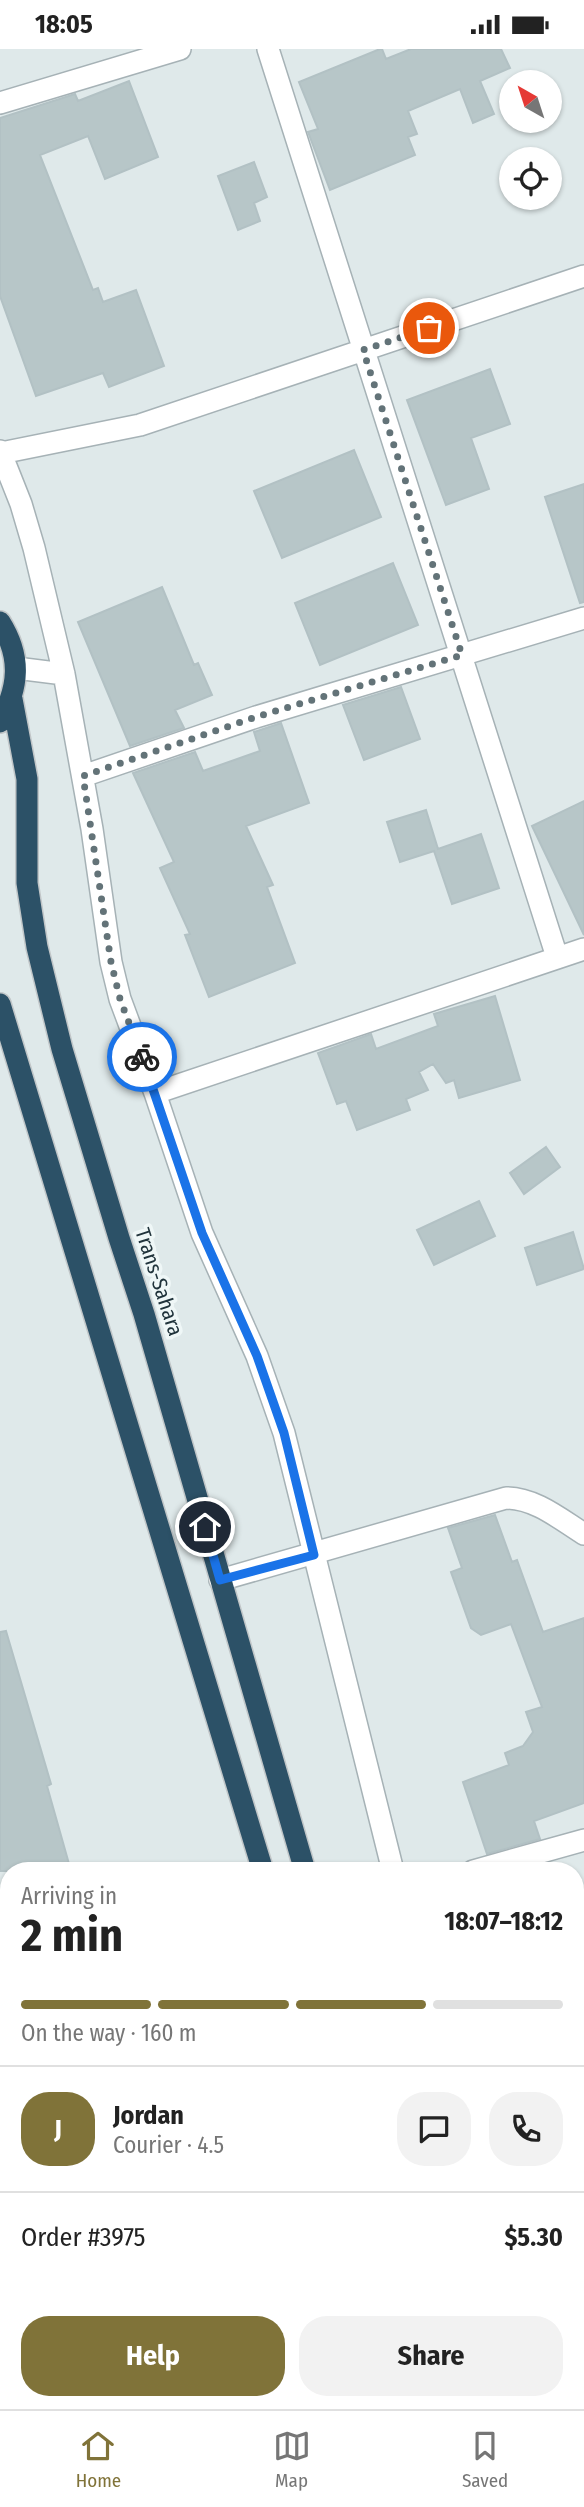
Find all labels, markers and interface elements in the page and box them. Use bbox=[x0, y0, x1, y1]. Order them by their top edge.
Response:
text: 18:05 bbox=[35, 9, 93, 40]
north arrow bbox=[499, 70, 562, 133]
map controls bbox=[499, 70, 562, 210]
button: locate bbox=[499, 147, 562, 210]
pin bbox=[399, 298, 459, 358]
icon: bag bbox=[410, 309, 448, 347]
courier bbox=[107, 1022, 177, 1092]
icon: bike bbox=[123, 1038, 161, 1076]
street label: Trans-Sahara bbox=[129, 1225, 189, 1339]
pin bbox=[175, 1497, 235, 1557]
icon: home bbox=[186, 1508, 224, 1546]
text: Arriving in bbox=[21, 1882, 117, 1910]
text: 18:07–18:12 bbox=[444, 1906, 563, 1937]
text: 2 min bbox=[21, 1908, 123, 1963]
text: On the way · 160 m bbox=[21, 2019, 196, 2047]
button: chat bbox=[397, 2092, 471, 2166]
button: phone bbox=[489, 2092, 563, 2166]
text: Jordan bbox=[113, 2100, 184, 2131]
text: J bbox=[54, 2114, 62, 2145]
text: Courier · 4.5 bbox=[113, 2131, 224, 2159]
text: Order #3975 bbox=[21, 2222, 146, 2253]
text: $5.30 bbox=[504, 2222, 563, 2253]
button: Help bbox=[21, 2316, 285, 2396]
button: Share bbox=[299, 2316, 563, 2396]
tab: Home bbox=[76, 2427, 121, 2492]
tab: Map bbox=[273, 2427, 311, 2492]
tab: Saved bbox=[462, 2427, 508, 2492]

